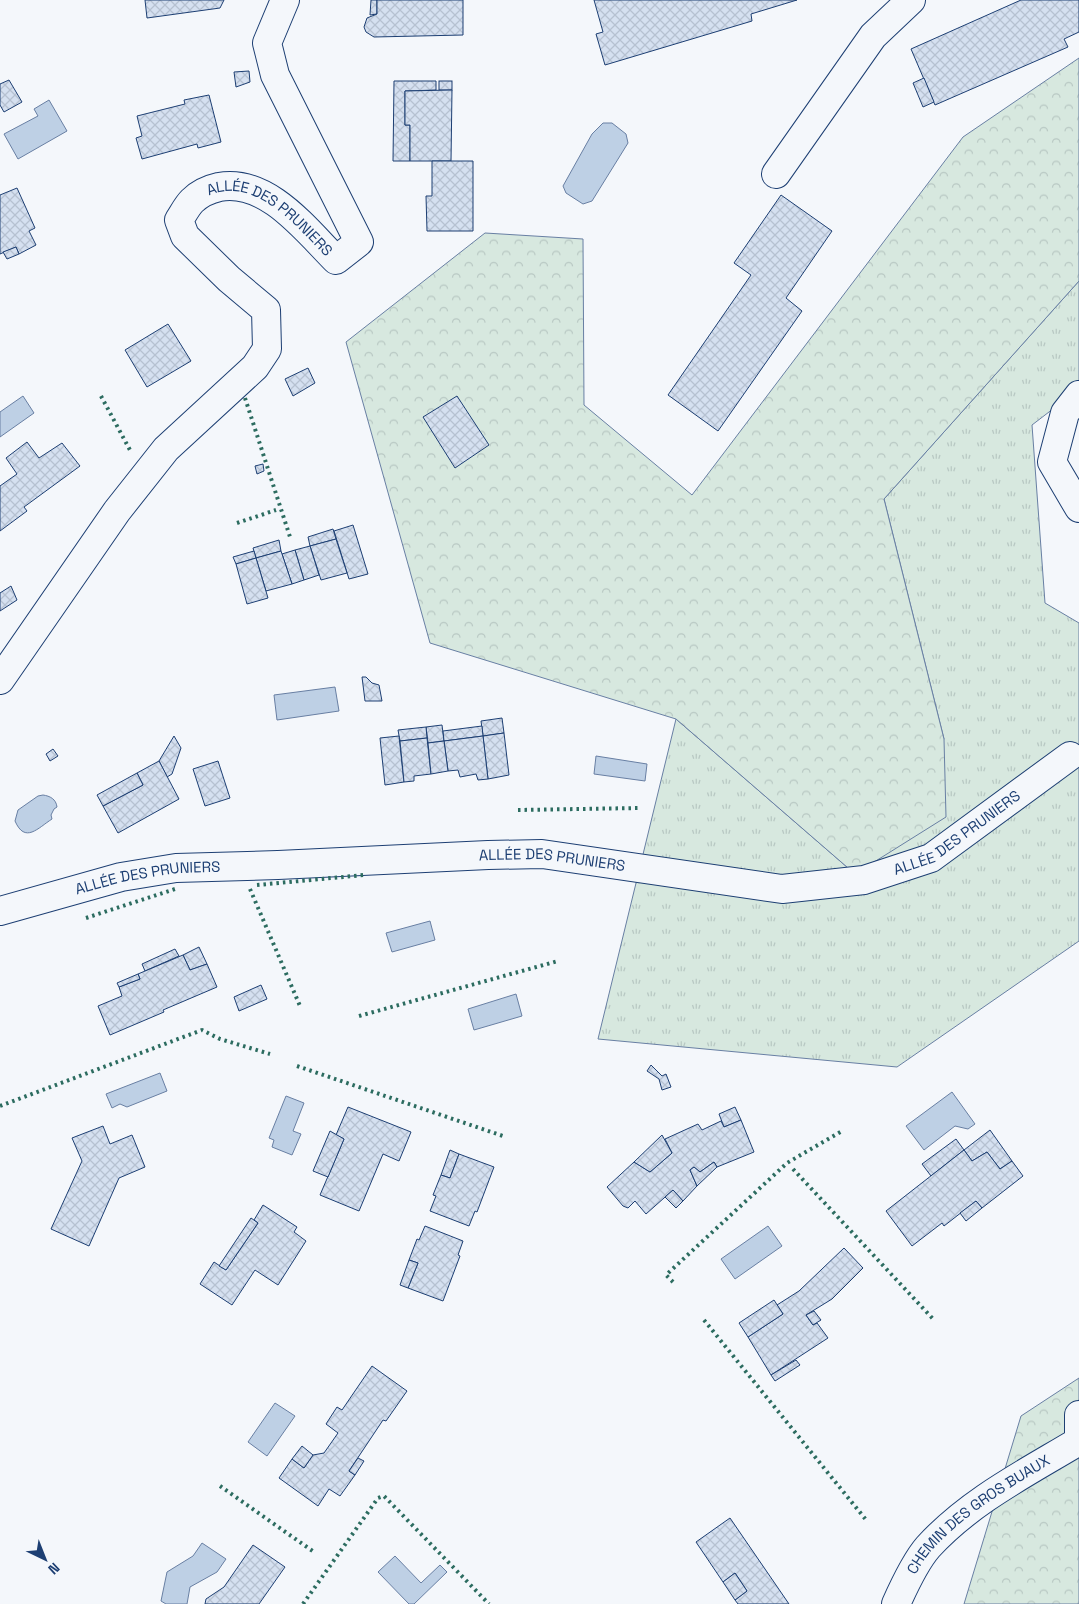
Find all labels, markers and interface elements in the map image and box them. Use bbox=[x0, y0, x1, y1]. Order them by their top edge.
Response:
street label: ALLÉE DES PRUNIERS bbox=[204, 176, 337, 260]
street label: ALLÉE DES PRUNIERS bbox=[891, 786, 1024, 879]
street label: ALLÉE DES PRUNIERS bbox=[478, 844, 627, 875]
street label: ALLÉE DES PRUNIERS bbox=[73, 857, 220, 898]
street label: CHEMIN DES GROS BUAUX bbox=[902, 1450, 1053, 1577]
north arrow bbox=[20, 1534, 70, 1584]
text: N bbox=[44, 1559, 63, 1578]

